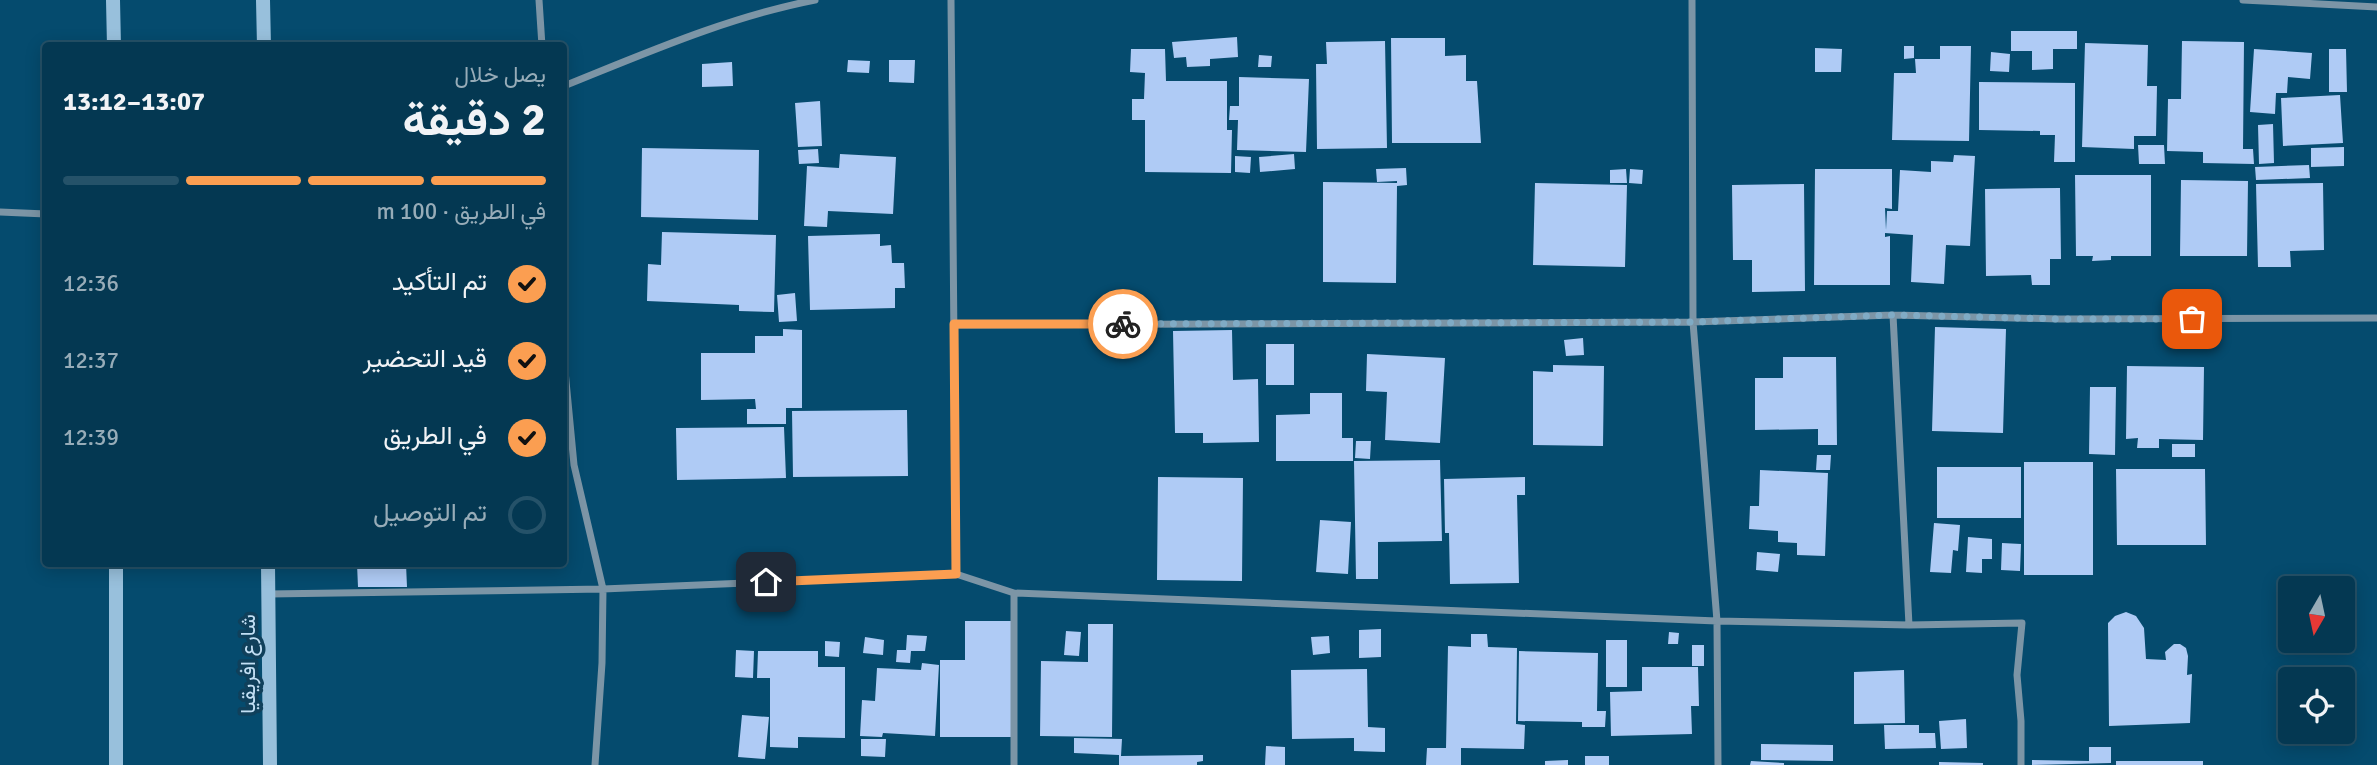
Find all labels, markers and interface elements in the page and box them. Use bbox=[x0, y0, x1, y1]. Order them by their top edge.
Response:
text: يصل خلال bbox=[455, 60, 546, 89]
text: 13:07–13:12 bbox=[63, 86, 205, 118]
text: 2 دقيقة bbox=[403, 92, 546, 148]
text: في الطريق · 100 m bbox=[376, 197, 546, 226]
icon: check bbox=[508, 265, 546, 303]
text: تم التأكيد bbox=[392, 266, 487, 298]
text: 12:36 bbox=[63, 269, 119, 298]
courier bbox=[1088, 289, 1158, 359]
pin bbox=[2162, 289, 2222, 349]
icon: bag bbox=[2173, 300, 2211, 338]
icon: bike bbox=[1104, 305, 1142, 343]
icon: check bbox=[508, 342, 546, 380]
text: قيد التحضير bbox=[363, 343, 487, 375]
text: 12:37 bbox=[63, 346, 119, 375]
icon: check bbox=[508, 419, 546, 457]
text: في الطريق bbox=[383, 420, 487, 452]
text: 12:39 bbox=[63, 423, 119, 452]
text: تم التوصيل bbox=[373, 497, 487, 529]
pin bbox=[736, 552, 796, 612]
icon: home bbox=[747, 563, 785, 601]
north arrow bbox=[2278, 576, 2356, 653]
map controls bbox=[2278, 576, 2355, 744]
street label: شارع افريقيا bbox=[235, 614, 262, 714]
button: locate bbox=[2278, 667, 2355, 744]

